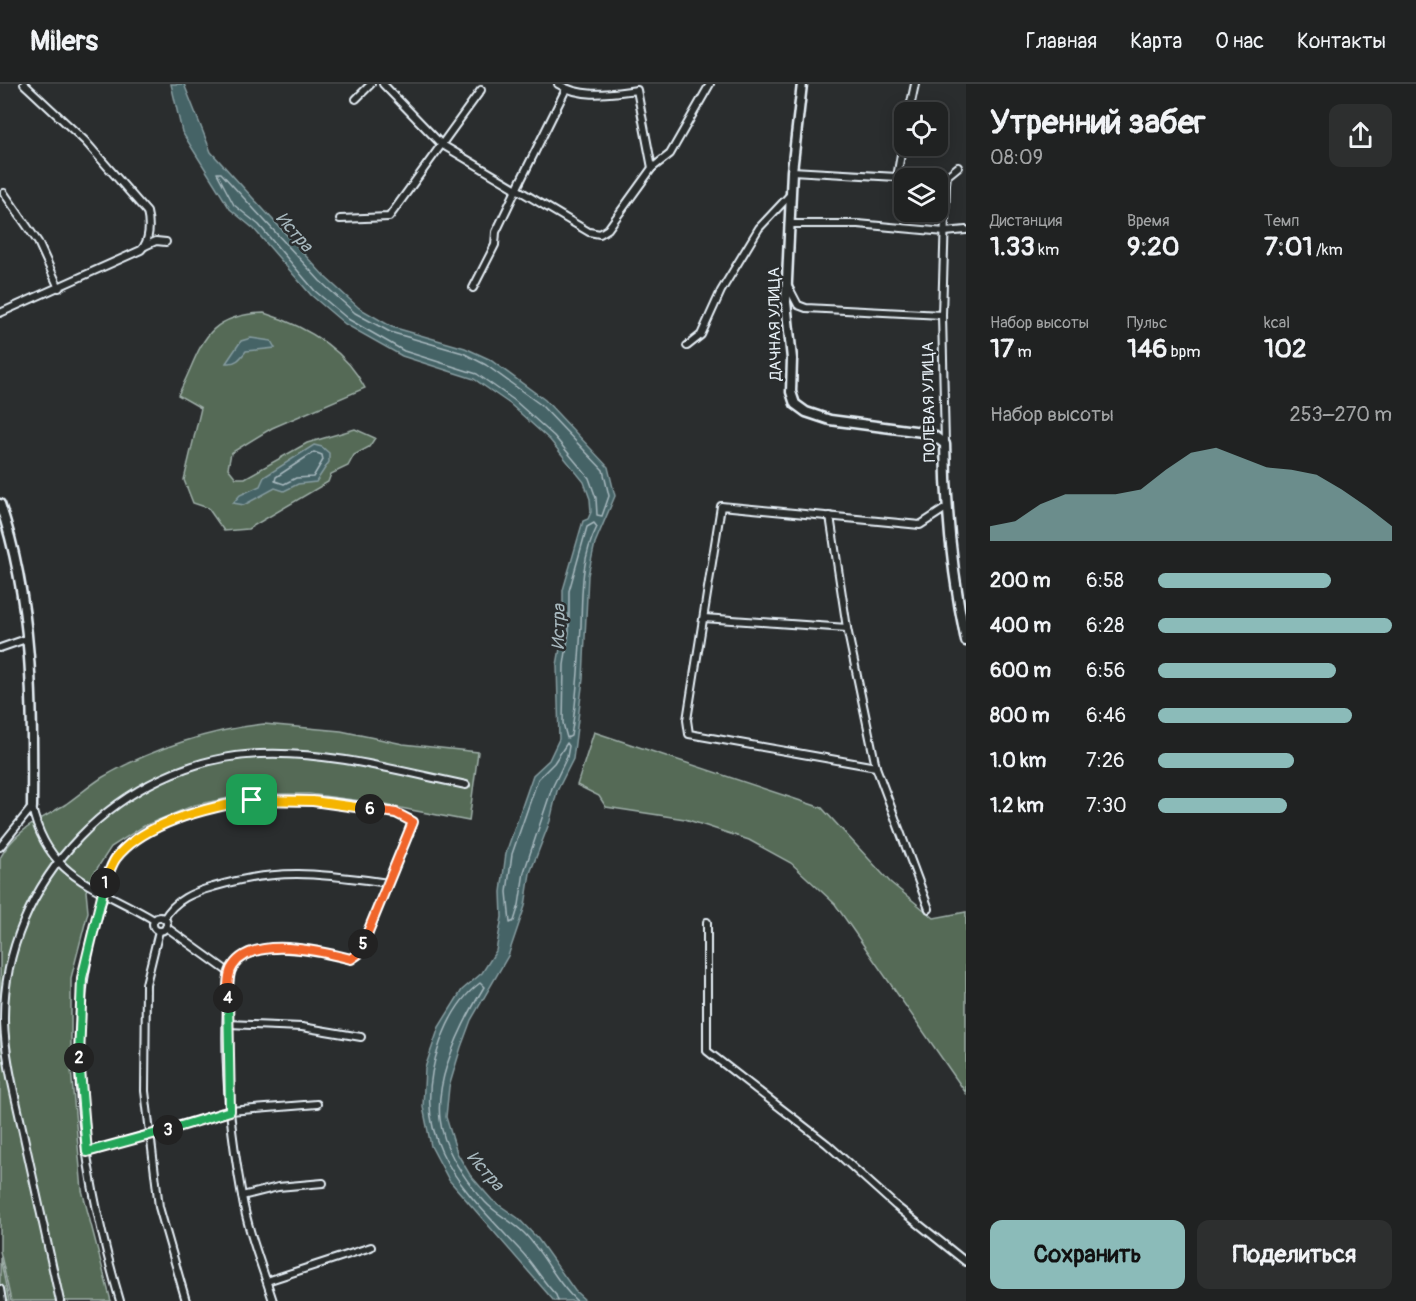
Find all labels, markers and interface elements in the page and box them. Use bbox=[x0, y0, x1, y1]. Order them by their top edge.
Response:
text: Milers bbox=[30, 24, 98, 59]
text: Главная bbox=[1026, 28, 1097, 55]
text: Карта bbox=[1130, 28, 1182, 55]
text: О нас bbox=[1215, 28, 1264, 55]
text: Контакты bbox=[1297, 28, 1386, 55]
map controls bbox=[894, 102, 948, 222]
button: locate bbox=[894, 102, 948, 156]
text: Утренний забег bbox=[990, 102, 1206, 143]
button: share bbox=[1329, 104, 1392, 167]
text: 08:09 bbox=[990, 145, 1043, 170]
button: layers bbox=[894, 168, 948, 222]
water label: Истра bbox=[270, 207, 319, 258]
text: Дистанция bbox=[990, 211, 1063, 231]
text: Время bbox=[1127, 211, 1170, 231]
text: Темп bbox=[1264, 211, 1299, 231]
text: 1.33 bbox=[990, 231, 1035, 263]
text: 9:20 bbox=[1127, 231, 1180, 263]
text: 7:01 bbox=[1264, 231, 1313, 263]
text: km bbox=[1035, 240, 1059, 260]
text: /km bbox=[1313, 240, 1343, 260]
street label: ДАЧНАЯ УЛИЦА bbox=[764, 267, 786, 382]
text: Набор высоты bbox=[990, 313, 1089, 333]
text: Пульс bbox=[1127, 313, 1167, 333]
text: kcal bbox=[1264, 313, 1290, 333]
text: 17 bbox=[990, 333, 1014, 365]
text: 146 bbox=[1127, 333, 1167, 365]
text: 102 bbox=[1264, 333, 1306, 365]
street label: ПОЛЕВАЯ УЛИЦА bbox=[918, 342, 940, 462]
text: m bbox=[1014, 342, 1032, 362]
text: bpm bbox=[1167, 342, 1200, 362]
text: Набор высоты bbox=[990, 402, 1114, 427]
text: 253–270 m bbox=[1290, 402, 1392, 427]
text: 200 m bbox=[990, 568, 1051, 593]
text: 6:58 bbox=[1086, 568, 1124, 593]
water label: Истра bbox=[547, 602, 571, 650]
text: 400 m bbox=[990, 613, 1051, 638]
text: 6:28 bbox=[1086, 613, 1124, 638]
text: 600 m bbox=[990, 658, 1051, 683]
text: 6:56 bbox=[1086, 658, 1125, 683]
text: 800 m bbox=[990, 703, 1050, 728]
text: 6:46 bbox=[1086, 703, 1126, 728]
text: 1.0 km bbox=[990, 748, 1046, 773]
text: 7:26 bbox=[1086, 748, 1125, 773]
pin bbox=[226, 774, 277, 825]
icon: arrive bbox=[235, 783, 268, 816]
text: 1.2 km bbox=[990, 793, 1044, 818]
text: 7:30 bbox=[1086, 793, 1127, 818]
pin: 6 bbox=[355, 794, 385, 824]
text: 6 bbox=[365, 799, 375, 819]
pin: 1 bbox=[90, 868, 120, 898]
text: 1 bbox=[102, 873, 108, 893]
pin: 5 bbox=[348, 929, 378, 959]
text: 5 bbox=[359, 934, 367, 954]
pin: 4 bbox=[213, 983, 243, 1013]
text: 4 bbox=[223, 988, 233, 1008]
pin: 2 bbox=[64, 1043, 94, 1073]
text: 2 bbox=[75, 1048, 83, 1068]
pin: 3 bbox=[153, 1115, 183, 1145]
text: 3 bbox=[164, 1120, 172, 1140]
water label: Истра bbox=[461, 1146, 510, 1197]
button: Сохранить bbox=[990, 1220, 1185, 1289]
button: Поделиться bbox=[1197, 1220, 1392, 1289]

